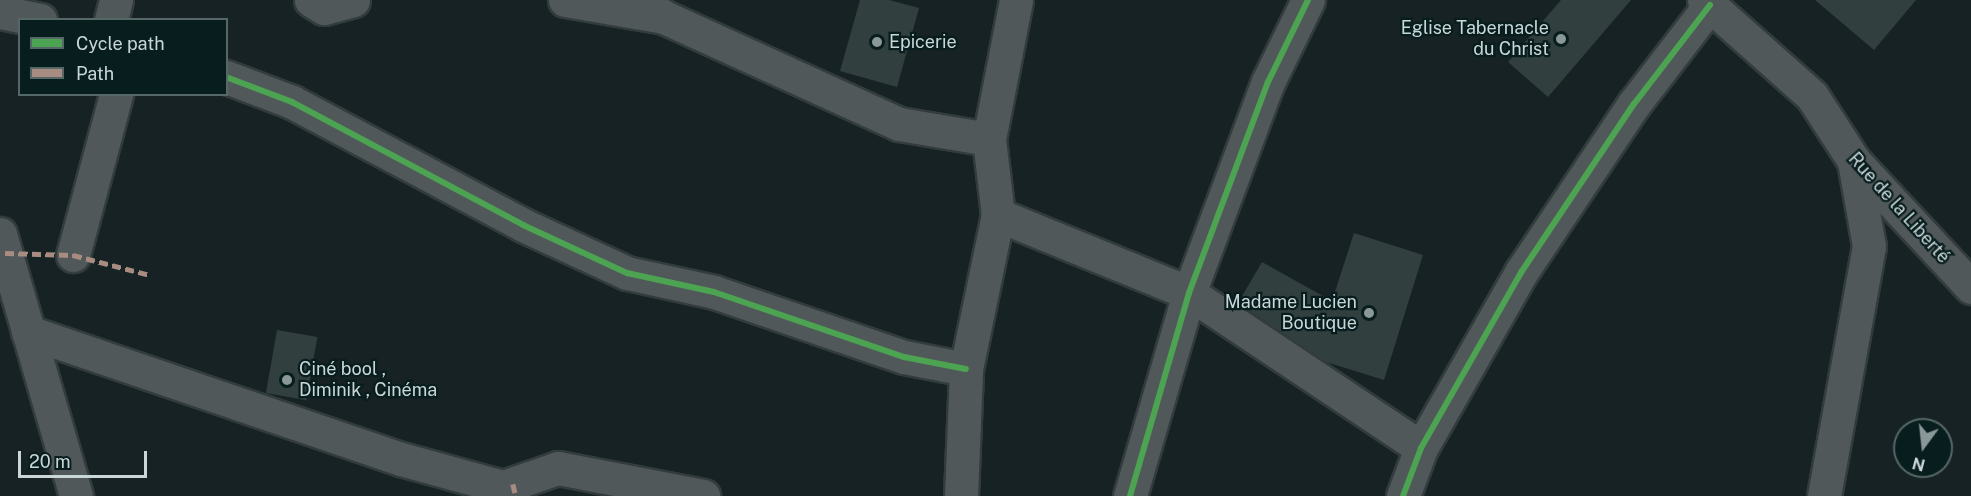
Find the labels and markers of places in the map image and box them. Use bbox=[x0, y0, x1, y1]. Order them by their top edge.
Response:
place label: Eglise Tabernacle du Christ bbox=[1401, 18, 1549, 60]
place label: Epicerie bbox=[889, 31, 957, 53]
marker: Eglise Tabernacle du Christ bbox=[1554, 32, 1568, 46]
marker: Epicerie bbox=[870, 35, 884, 49]
place label: Madame Lucien Boutique bbox=[1225, 292, 1357, 334]
marker: Madame Lucien Boutique bbox=[1362, 306, 1376, 320]
place label: Ciné bool , Diminik , Cinéma bbox=[299, 359, 437, 401]
marker: Ciné bool , Diminik , Cinéma bbox=[280, 373, 294, 387]

